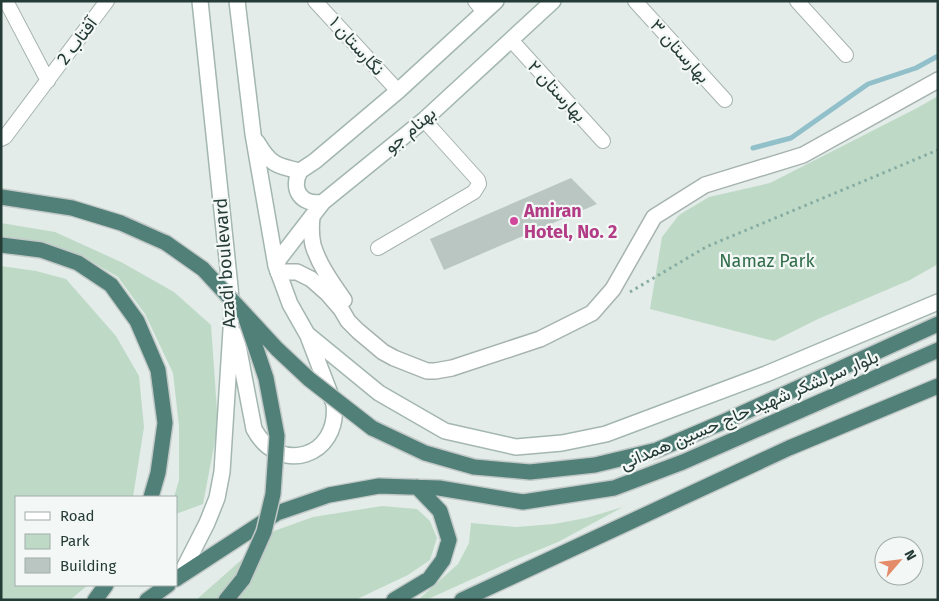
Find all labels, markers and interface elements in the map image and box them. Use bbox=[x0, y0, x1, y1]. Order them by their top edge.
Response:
street label: آفتاب 2 bbox=[52, 12, 103, 69]
street label: نگارستان ۱ bbox=[325, 12, 389, 80]
street label: بهارستان ۳ bbox=[646, 15, 714, 87]
street label: بهارستان ۲ bbox=[523, 56, 591, 126]
street label: بهنام جو bbox=[380, 102, 441, 159]
street label: Azadi boulevard bbox=[209, 197, 241, 329]
place label: Amiran Hotel, No. 2 bbox=[523, 200, 617, 243]
marker: Amiran Hotel, No. 2 bbox=[508, 215, 520, 227]
park label: Namaz Park bbox=[719, 250, 815, 272]
street label: بلوار سرلشکر شهید حاج حسین همدانی bbox=[617, 345, 882, 475]
legend bbox=[15, 496, 178, 586]
text: Road bbox=[60, 507, 95, 525]
text: Park bbox=[60, 532, 90, 550]
north arrow bbox=[874, 536, 924, 586]
text: N bbox=[900, 547, 920, 563]
text: Building bbox=[60, 557, 116, 575]

